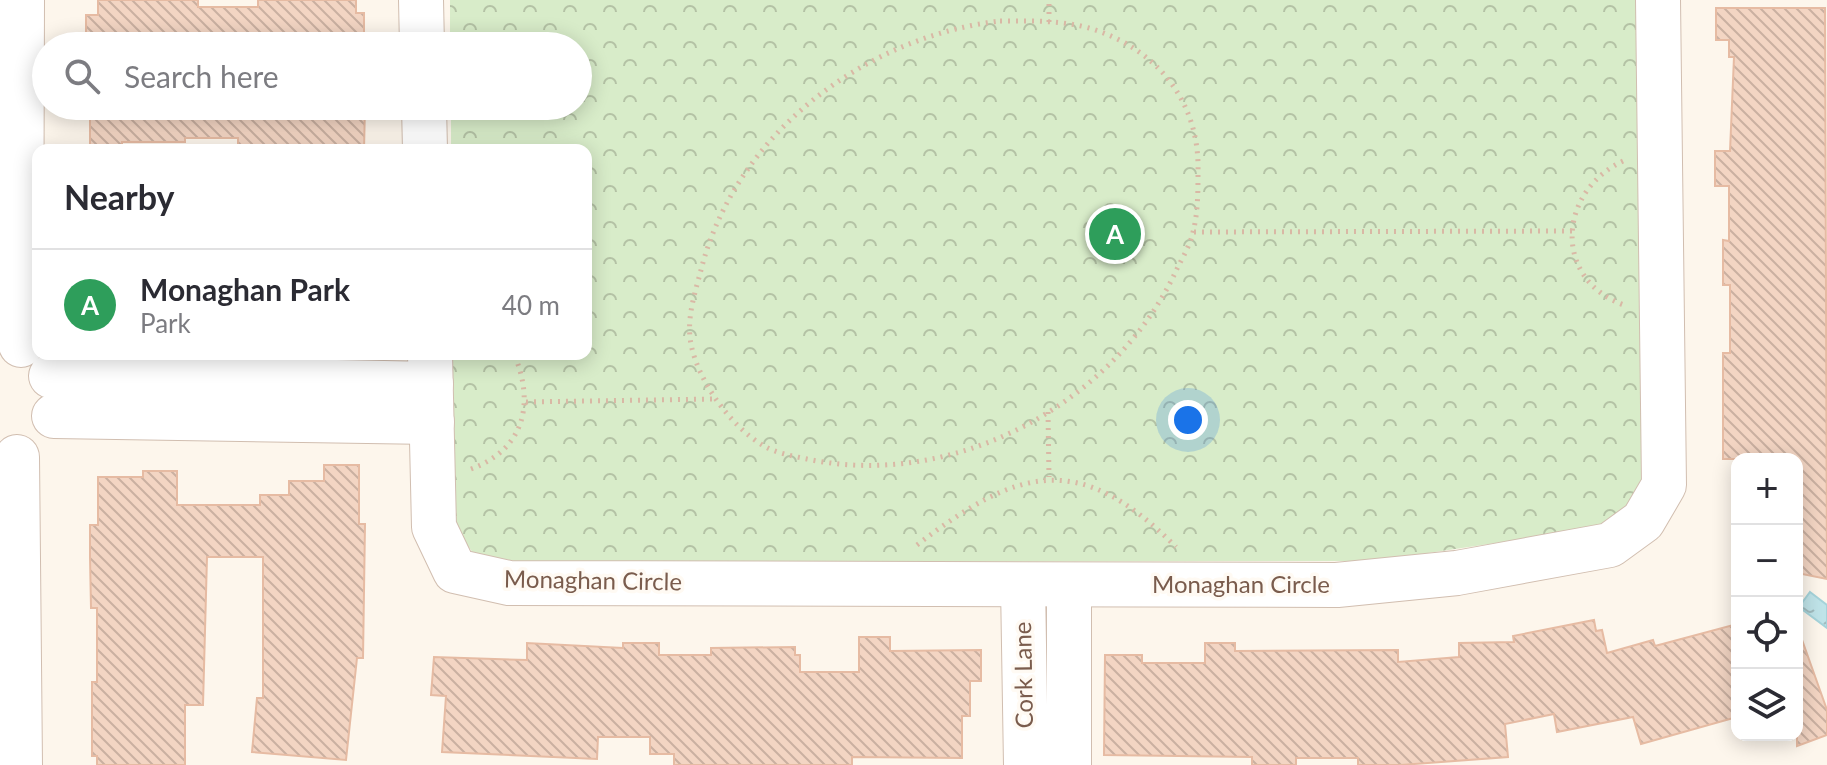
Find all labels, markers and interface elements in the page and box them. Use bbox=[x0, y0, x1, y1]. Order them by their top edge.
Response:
search box bbox=[32, 32, 592, 120]
icon: search bbox=[60, 54, 104, 98]
text: Search here bbox=[124, 58, 279, 94]
text: Nearby bbox=[64, 176, 175, 217]
pin: A bbox=[1089, 204, 1141, 264]
text: Monaghan Park bbox=[140, 271, 350, 307]
text: A bbox=[81, 289, 99, 321]
text: 40 m bbox=[502, 289, 560, 321]
text: Park bbox=[140, 307, 191, 339]
your location bbox=[1168, 400, 1208, 440]
map controls bbox=[1731, 453, 1803, 741]
button: + bbox=[1731, 453, 1803, 525]
button: − bbox=[1731, 525, 1803, 597]
street label: Monaghan Circle bbox=[504, 563, 682, 596]
street label: Monaghan Circle bbox=[1152, 569, 1330, 598]
button: locate bbox=[1731, 597, 1803, 669]
street label: Cork Lane bbox=[1007, 621, 1038, 729]
button: layers bbox=[1731, 669, 1803, 741]

